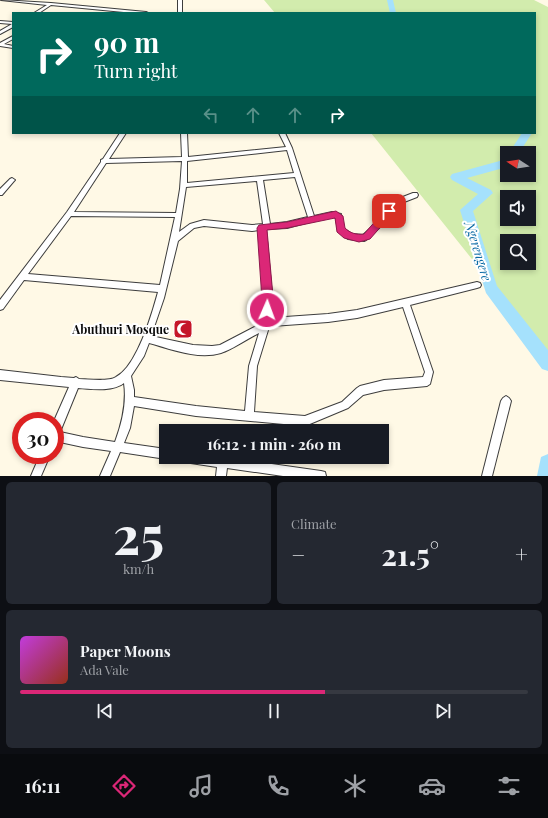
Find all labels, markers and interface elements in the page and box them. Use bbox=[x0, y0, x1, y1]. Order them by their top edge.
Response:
text: 90 m bbox=[94, 23, 159, 60]
icon: right bbox=[28, 28, 80, 80]
text: Turn right bbox=[94, 59, 177, 83]
icon: left bbox=[200, 104, 222, 126]
icon: ahead bbox=[242, 104, 264, 126]
icon: ahead bbox=[284, 104, 306, 126]
icon: right bbox=[326, 104, 348, 126]
north arrow bbox=[500, 146, 536, 182]
map controls bbox=[500, 146, 536, 270]
button: sound bbox=[500, 190, 536, 226]
pin bbox=[372, 194, 406, 228]
icon: arrive bbox=[378, 200, 400, 222]
water label: Ngerengere bbox=[462, 218, 496, 283]
button: search bbox=[500, 234, 536, 270]
position arrow bbox=[246, 289, 288, 331]
mosque icon: Abuthuri Mosque bbox=[172, 318, 194, 340]
place label: Abuthuri Mosque bbox=[71, 321, 169, 337]
speed limit sign: 30 bbox=[12, 412, 64, 464]
text: 16:12 · 1 min · 260 m bbox=[207, 434, 341, 454]
text: 25 bbox=[113, 499, 164, 568]
text: Climate bbox=[291, 515, 337, 532]
text: 21.5° bbox=[381, 534, 439, 574]
text: − bbox=[291, 539, 305, 569]
text: + bbox=[515, 539, 528, 569]
text: km/h bbox=[123, 560, 154, 577]
text: Paper Moons bbox=[80, 641, 171, 661]
text: Ada Vale bbox=[80, 661, 129, 678]
icon: previous bbox=[94, 700, 116, 722]
icon: pause bbox=[263, 700, 285, 722]
icon: next bbox=[432, 700, 454, 722]
icon: directions bbox=[110, 772, 138, 800]
icon: music bbox=[187, 772, 215, 800]
icon: phone bbox=[264, 772, 292, 800]
icon: climate bbox=[341, 772, 369, 800]
icon: car bbox=[418, 772, 446, 800]
icon: filters bbox=[495, 772, 523, 800]
text: 16:11 bbox=[25, 774, 61, 798]

